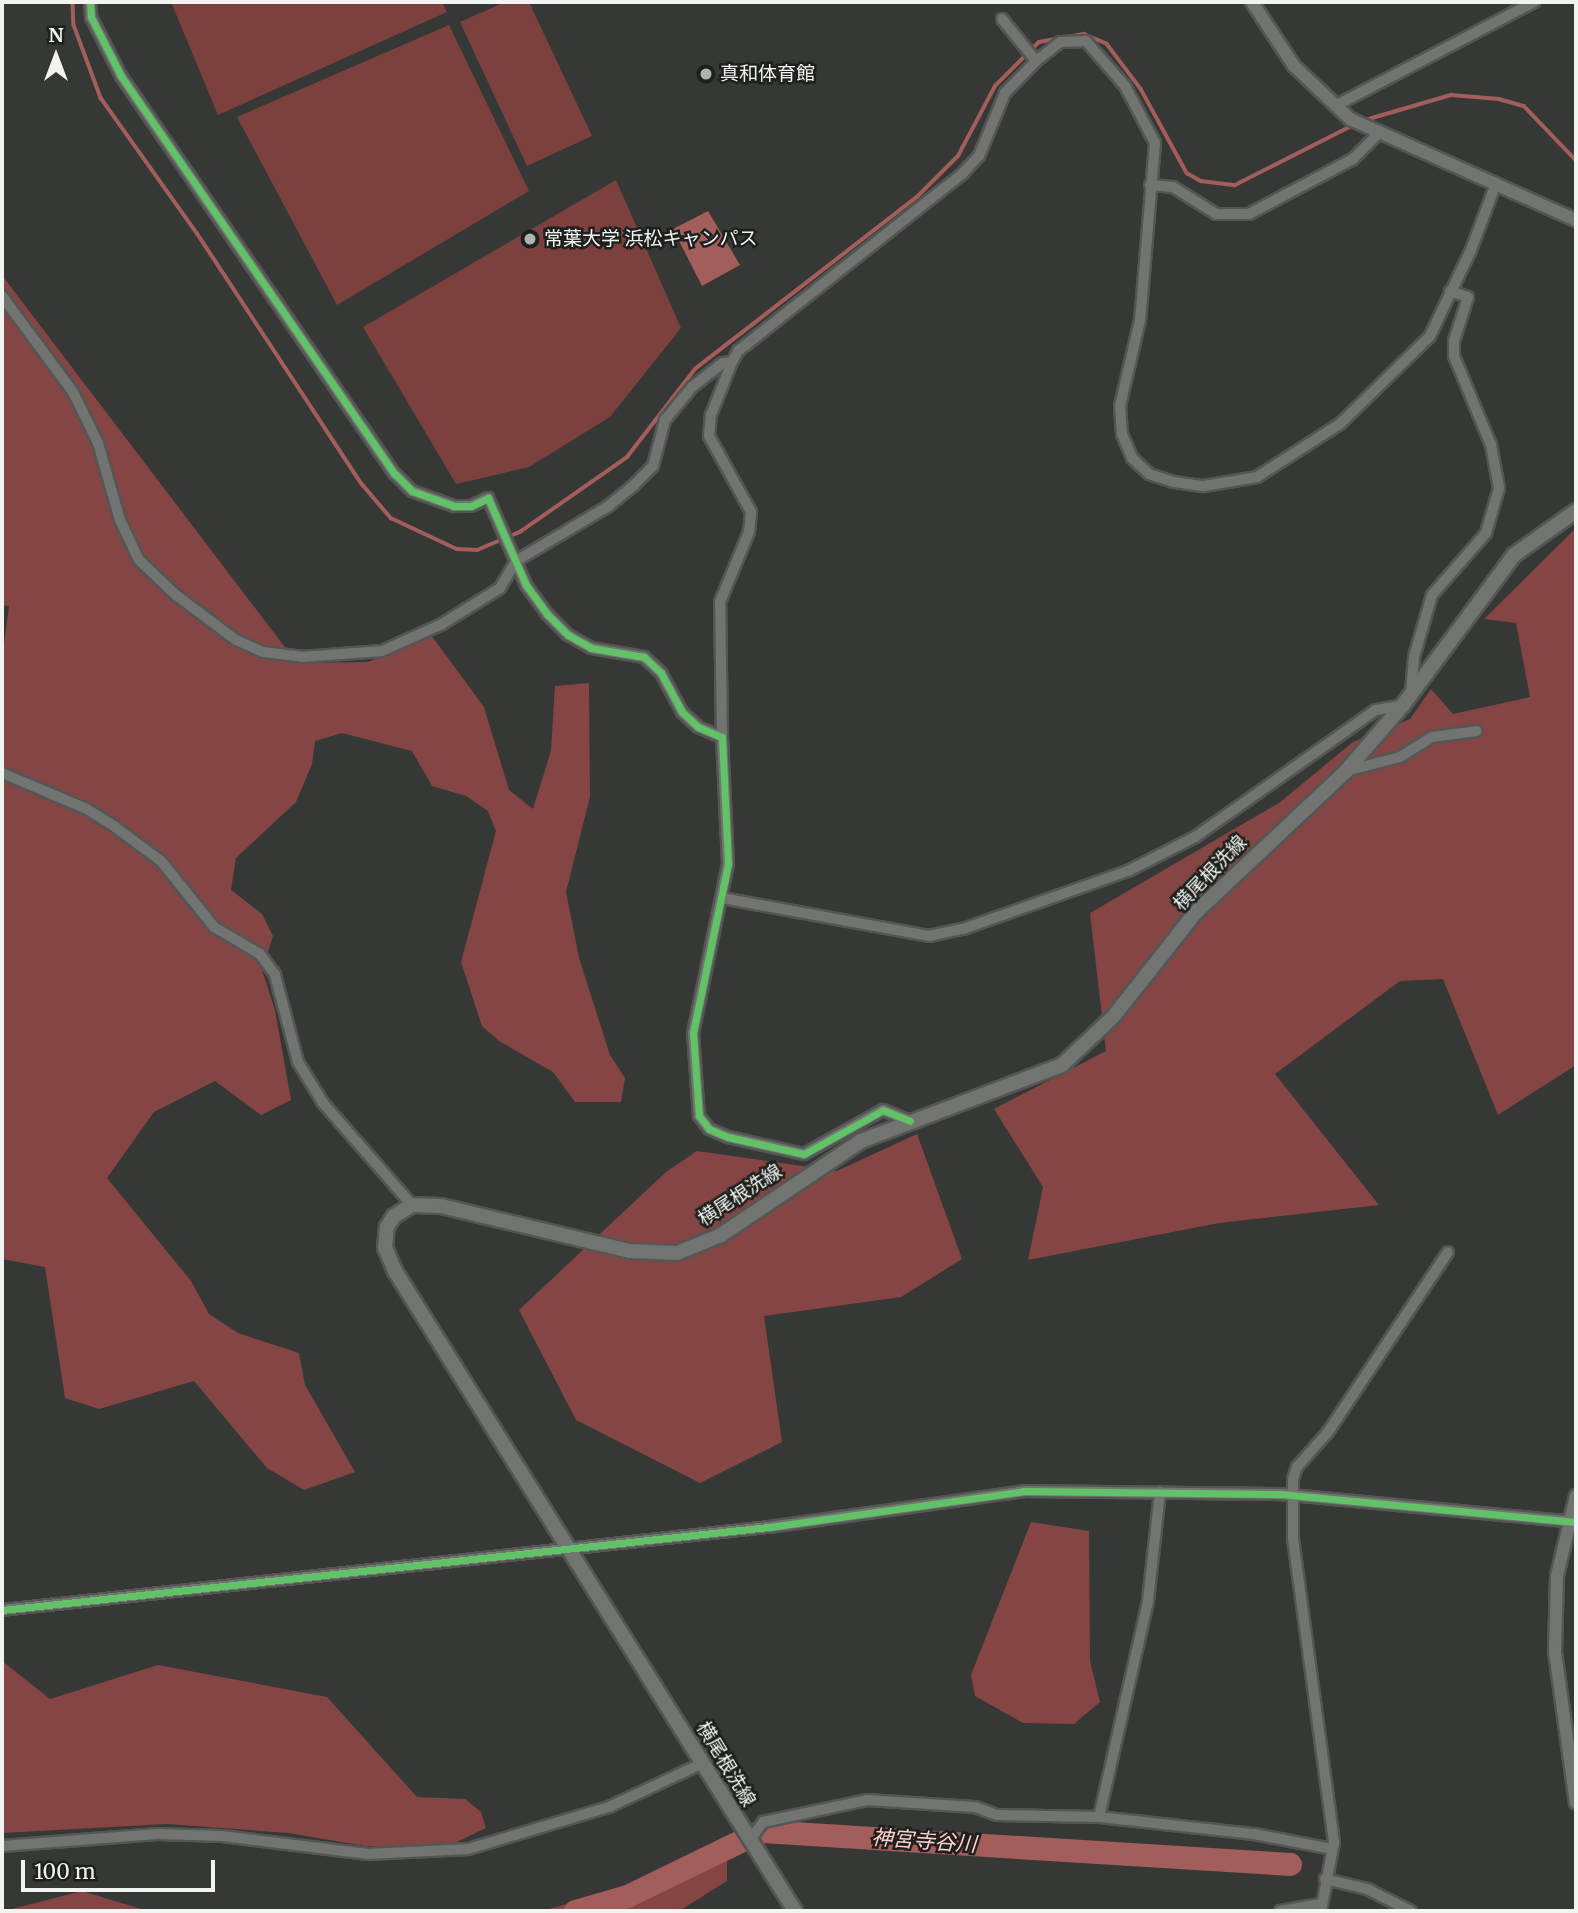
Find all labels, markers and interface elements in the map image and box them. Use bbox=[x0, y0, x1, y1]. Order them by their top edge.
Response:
north arrow bbox=[21, 21, 91, 91]
text: N bbox=[48, 23, 64, 47]
place label: 真和体育館 bbox=[720, 63, 815, 85]
marker: 真和体育館 bbox=[698, 66, 714, 82]
place label: 常葉大学 浜松キャンパス bbox=[544, 228, 758, 250]
marker: 常葉大学 浜松キャンパス bbox=[522, 231, 538, 247]
street label: 横尾根洗線 bbox=[1169, 831, 1251, 915]
street label: 横尾根洗線 bbox=[694, 1160, 786, 1230]
street label: 横尾根洗線 bbox=[692, 1717, 760, 1811]
water label: 神宮寺谷川 bbox=[871, 1825, 977, 1857]
scale bar bbox=[24, 1846, 219, 1890]
text: 100 m bbox=[34, 1858, 96, 1885]

